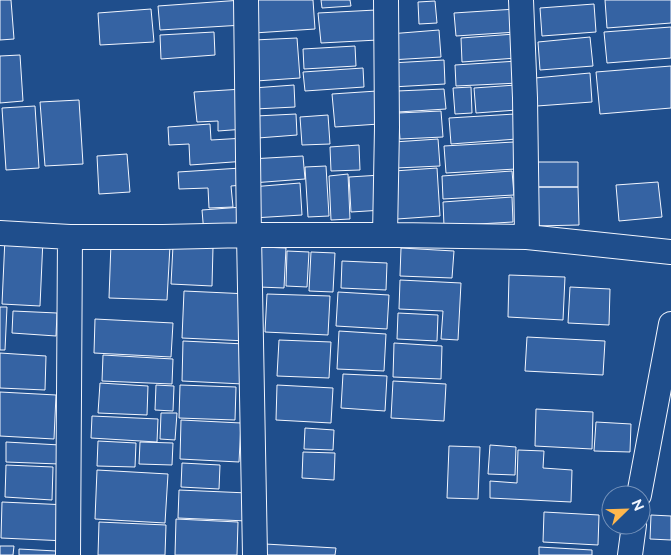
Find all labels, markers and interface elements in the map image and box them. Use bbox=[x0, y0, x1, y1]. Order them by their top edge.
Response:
north arrow bbox=[601, 485, 651, 535]
text: N bbox=[629, 497, 647, 513]

